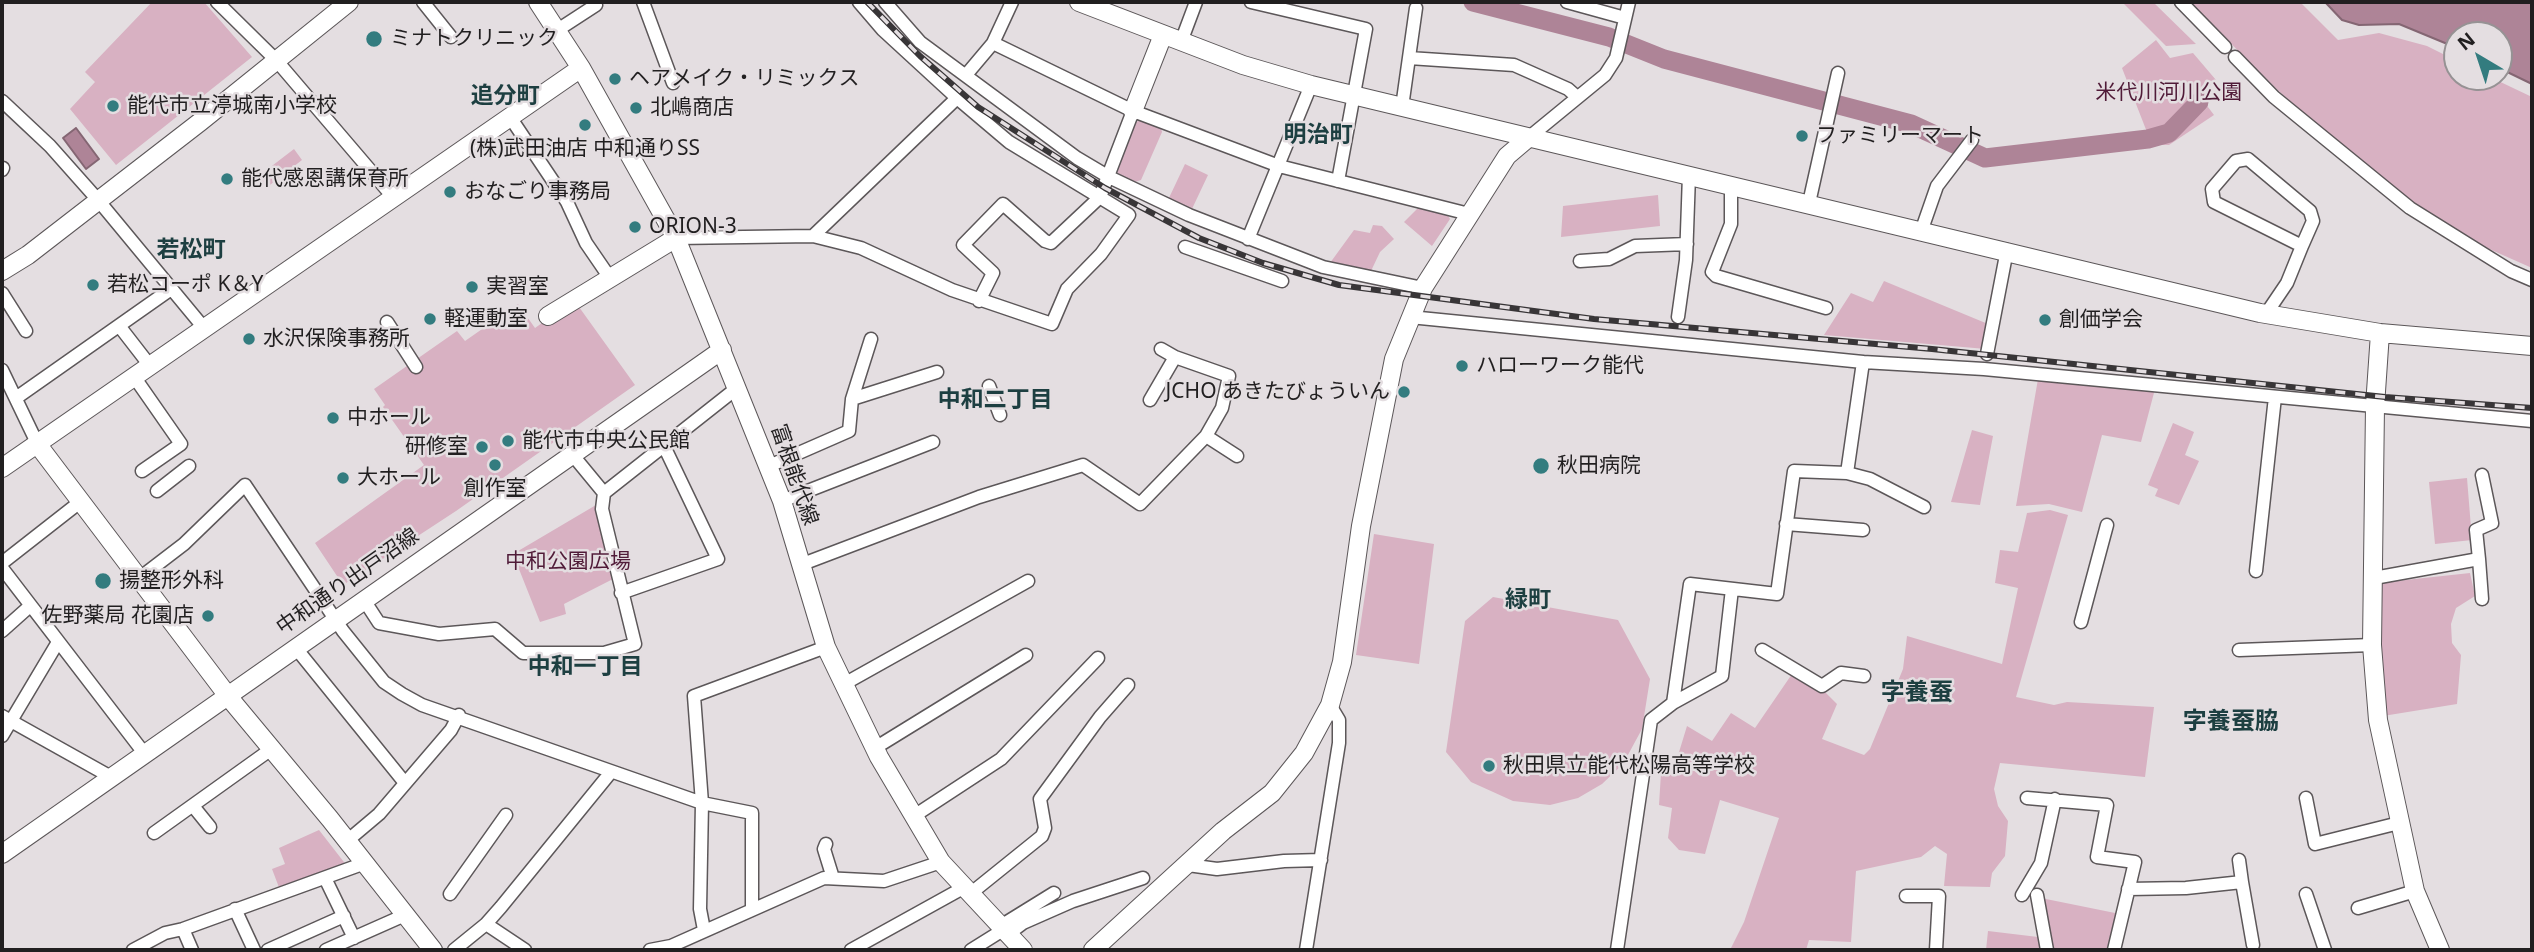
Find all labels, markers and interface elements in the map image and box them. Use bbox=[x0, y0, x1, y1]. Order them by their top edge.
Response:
north arrow bbox=[2443, 21, 2513, 91]
place label: ミナトクリニック bbox=[390, 26, 558, 52]
text: N bbox=[2452, 26, 2480, 56]
marker: ミナトクリニック bbox=[364, 29, 384, 49]
place label: ヘアメイク・リミックス bbox=[629, 66, 860, 92]
marker: ヘアメイク・リミックス bbox=[607, 71, 623, 87]
park label: 米代川河川公園 bbox=[2096, 80, 2242, 106]
district label: 追分町 bbox=[471, 82, 539, 110]
place label: 能代市立渟城南小学校 bbox=[127, 93, 337, 119]
place label: 北嶋商店 bbox=[650, 95, 734, 121]
marker: 能代市立渟城南小学校 bbox=[105, 98, 121, 114]
marker: 北嶋商店 bbox=[628, 100, 644, 116]
marker: (株)武田油店 中和通りSS bbox=[577, 117, 593, 133]
district label: 明治町 bbox=[1284, 121, 1352, 149]
place label: ファミリーマート bbox=[1816, 123, 1984, 149]
marker: ファミリーマート bbox=[1794, 128, 1810, 144]
place label: (株)武田油店 中和通りSS bbox=[470, 136, 700, 162]
place label: 能代感恩講保育所 bbox=[241, 166, 409, 192]
marker: 能代感恩講保育所 bbox=[219, 171, 235, 187]
place label: おなごり事務局 bbox=[464, 179, 611, 205]
marker: おなごり事務局 bbox=[442, 184, 458, 200]
place label: ORION-3 bbox=[649, 214, 737, 240]
marker: ORION-3 bbox=[627, 219, 643, 235]
district label: 若松町 bbox=[157, 236, 225, 264]
place label: 若松コーポ K＆Y bbox=[107, 272, 263, 298]
place label: 実習室 bbox=[486, 274, 549, 300]
marker: 若松コーポ K＆Y bbox=[85, 277, 101, 293]
marker: 実習室 bbox=[464, 279, 480, 295]
place label: 軽運動室 bbox=[444, 306, 528, 332]
place label: 創価学会 bbox=[2059, 307, 2143, 333]
marker: 軽運動室 bbox=[422, 311, 438, 327]
marker: 創価学会 bbox=[2037, 312, 2053, 328]
place label: 水沢保険事務所 bbox=[263, 326, 410, 352]
marker: 水沢保険事務所 bbox=[241, 331, 257, 347]
place label: ハローワーク能代 bbox=[1476, 353, 1644, 379]
marker: ハローワーク能代 bbox=[1454, 358, 1470, 374]
place label: JCHO あきたびょういん bbox=[1166, 379, 1390, 405]
marker: JCHO あきたびょういん bbox=[1396, 384, 1412, 400]
district label: 中和二丁目 bbox=[938, 386, 1052, 414]
place label: 中ホール bbox=[347, 405, 431, 431]
marker: 中ホール bbox=[325, 410, 341, 426]
street label: 富根能代線 bbox=[765, 421, 823, 529]
place label: 能代市中央公民館 bbox=[522, 428, 690, 454]
marker: 能代市中央公民館 bbox=[500, 433, 516, 449]
place label: 研修室 bbox=[405, 434, 468, 460]
marker: 研修室 bbox=[474, 439, 490, 455]
place label: 秋田病院 bbox=[1557, 453, 1641, 479]
marker: 秋田病院 bbox=[1531, 456, 1551, 476]
marker: 創作室 bbox=[487, 457, 503, 473]
place label: 大ホール bbox=[357, 465, 441, 491]
marker: 大ホール bbox=[335, 470, 351, 486]
place label: 創作室 bbox=[464, 476, 526, 502]
street label: 中和通り出戸沼線 bbox=[272, 523, 424, 641]
park label: 中和公園広場 bbox=[505, 549, 631, 575]
place label: 揚整形外科 bbox=[119, 568, 224, 594]
marker: 揚整形外科 bbox=[93, 571, 113, 591]
district label: 緑町 bbox=[1505, 586, 1551, 614]
place label: 佐野薬局 花園店 bbox=[42, 603, 194, 629]
marker: 佐野薬局 花園店 bbox=[200, 608, 216, 624]
district label: 中和一丁目 bbox=[528, 653, 642, 681]
district label: 字養蚕 bbox=[1881, 679, 1953, 707]
district label: 字養蚕脇 bbox=[2183, 708, 2279, 736]
place label: 秋田県立能代松陽高等学校 bbox=[1503, 753, 1755, 779]
marker: 秋田県立能代松陽高等学校 bbox=[1481, 758, 1497, 774]

